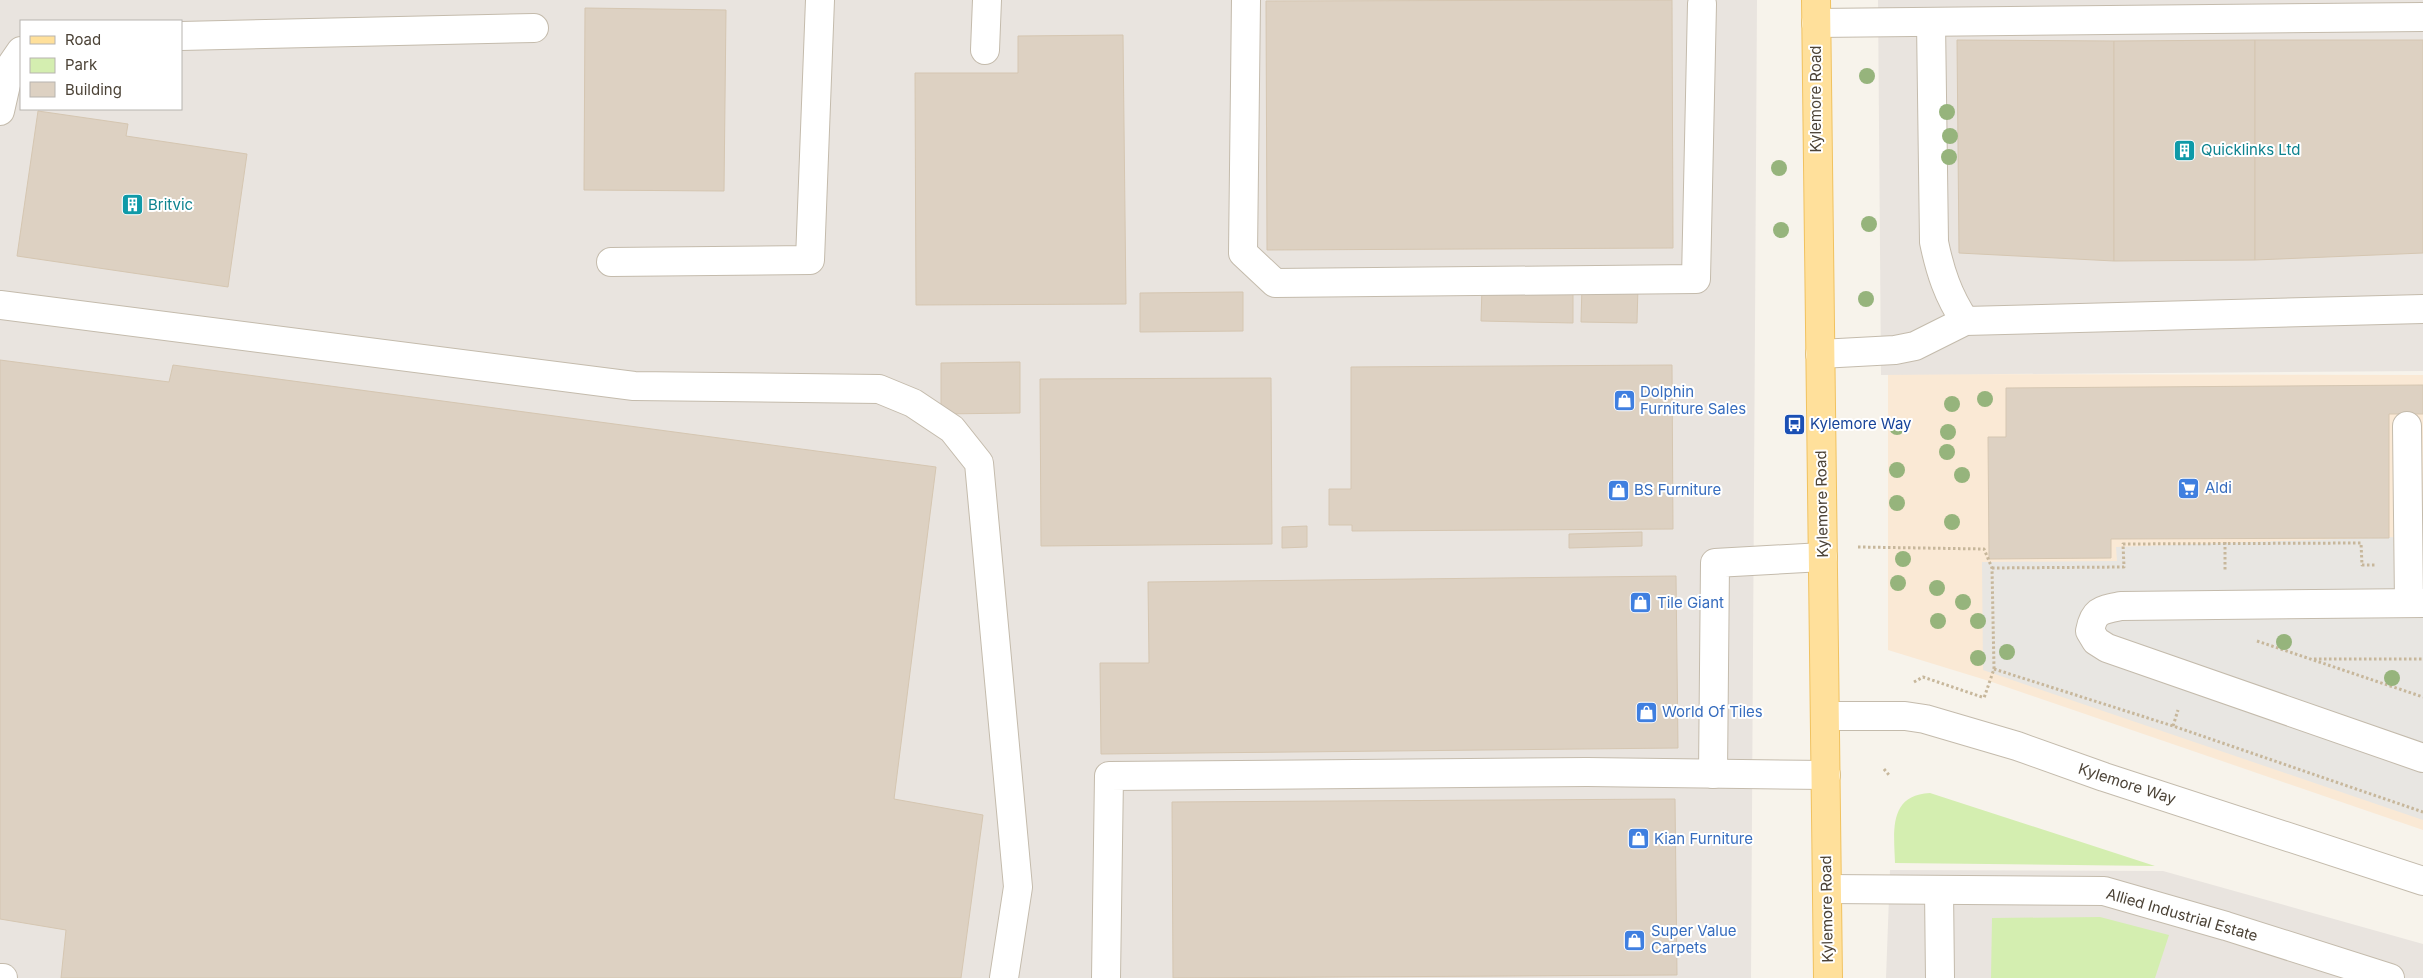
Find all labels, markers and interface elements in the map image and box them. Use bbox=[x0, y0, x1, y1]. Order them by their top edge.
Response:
legend bbox=[20, 20, 182, 110]
text: Road bbox=[65, 30, 101, 49]
street label: Kylemore Road bbox=[1806, 45, 1825, 153]
text: Park bbox=[65, 55, 98, 74]
text: Building bbox=[65, 80, 122, 99]
building icon: Quicklinks Ltd bbox=[2173, 138, 2197, 162]
place label: Quicklinks Ltd bbox=[2201, 140, 2300, 159]
building icon: Britvic bbox=[120, 193, 144, 217]
place label: Britvic bbox=[148, 195, 193, 214]
place label: Dolphin Furniture Sales bbox=[1640, 382, 1746, 418]
shop icon: Dolphin Furniture Sales bbox=[1612, 389, 1636, 413]
bus stop icon: Kylemore Way bbox=[1782, 412, 1806, 436]
place label: Kylemore Way bbox=[1810, 414, 1912, 433]
street label: Kylemore Road bbox=[1811, 450, 1832, 558]
supermarket icon: Aldi bbox=[2177, 476, 2201, 500]
shop icon: BS Furniture bbox=[1606, 478, 1630, 502]
place label: Aldi bbox=[2205, 478, 2232, 497]
place label: BS Furniture bbox=[1634, 480, 1721, 499]
shop icon: Tile Giant bbox=[1629, 591, 1653, 615]
place label: Tile Giant bbox=[1657, 593, 1724, 612]
shop icon: World Of Tiles bbox=[1634, 700, 1658, 724]
place label: World Of Tiles bbox=[1662, 702, 1763, 721]
street label: Kylemore Way bbox=[2076, 759, 2179, 808]
shop icon: Kian Furniture bbox=[1626, 827, 1650, 851]
place label: Kian Furniture bbox=[1654, 829, 1753, 848]
street label: Kylemore Road bbox=[1816, 855, 1837, 963]
street label: Allied Industrial Estate bbox=[2104, 884, 2260, 945]
place label: Super Value Carpets bbox=[1651, 921, 1737, 957]
shop icon: Super Value Carpets bbox=[1623, 928, 1647, 952]

